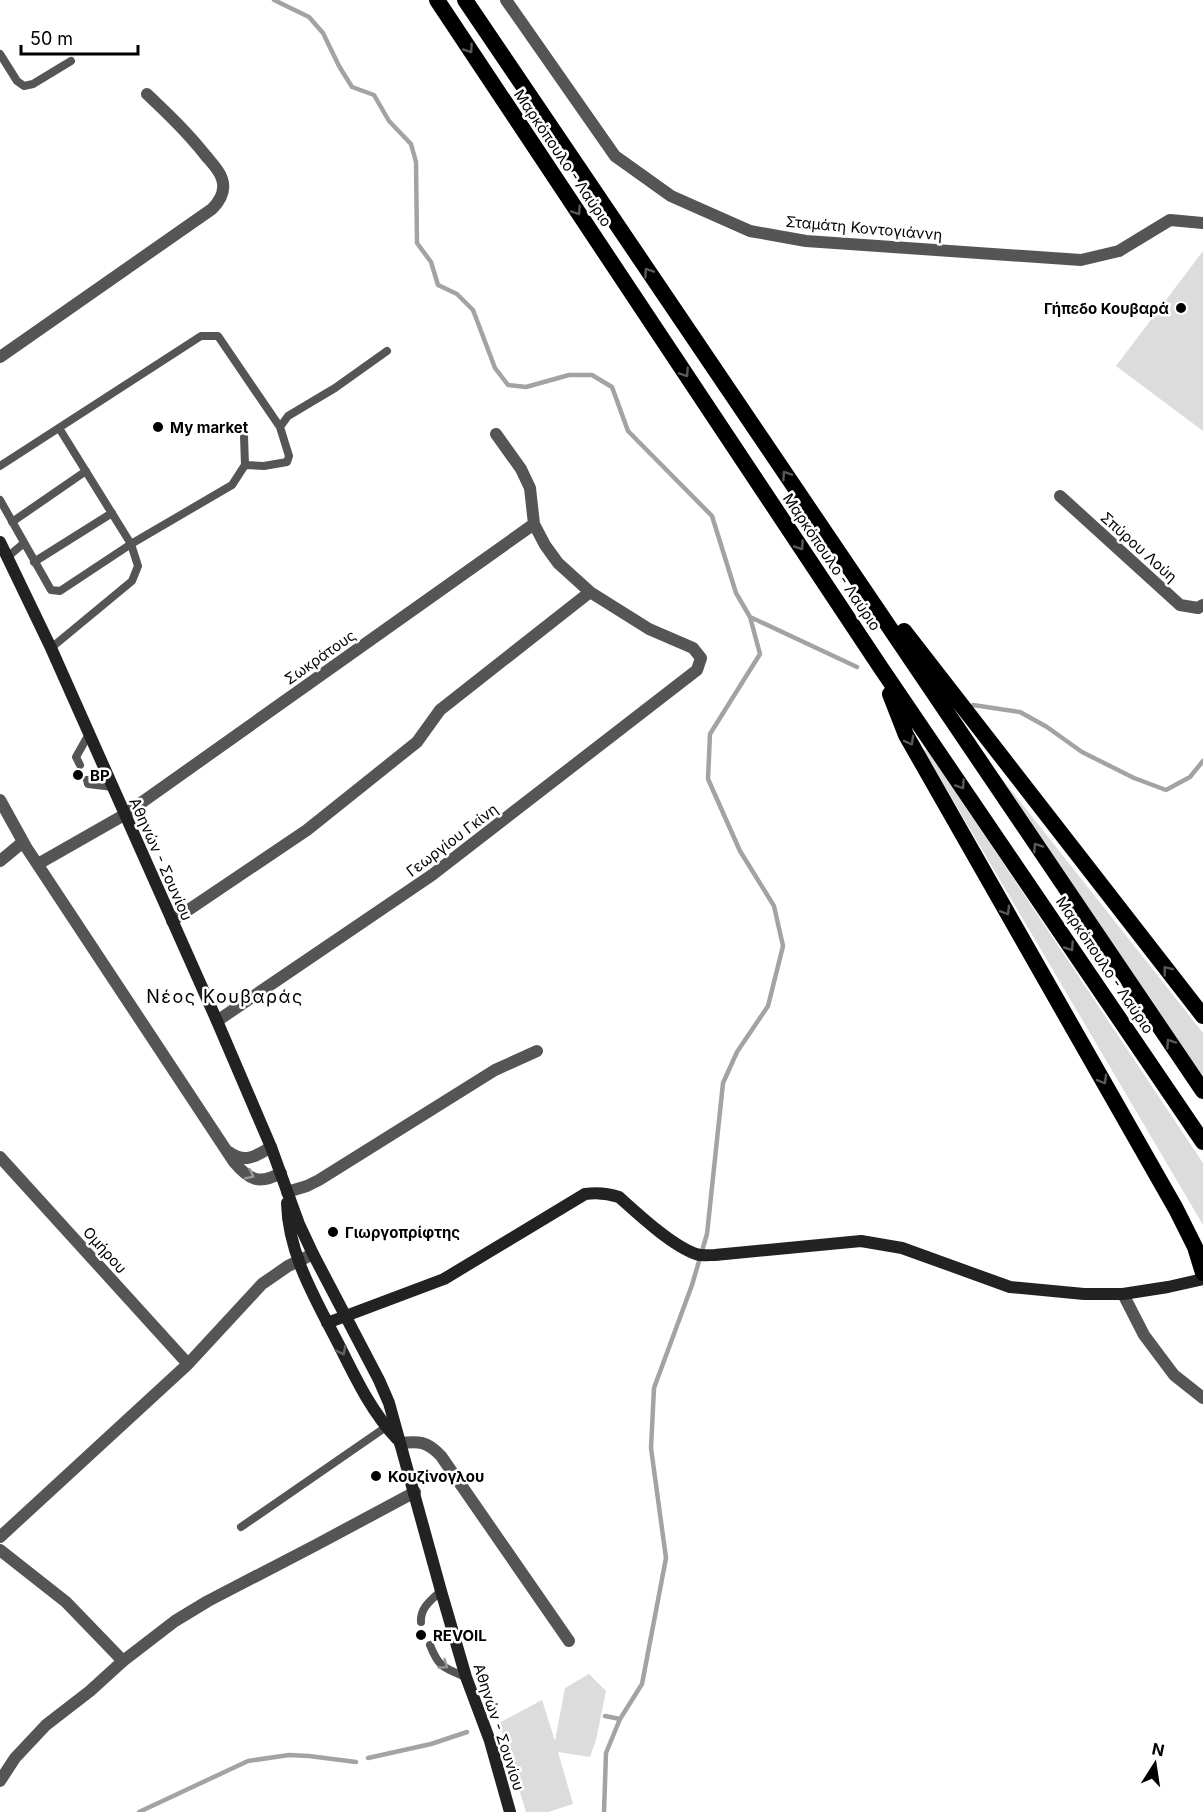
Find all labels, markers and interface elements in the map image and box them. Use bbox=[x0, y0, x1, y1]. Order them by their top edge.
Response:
scale bar bbox=[21, 18, 138, 56]
text: 50 m bbox=[30, 28, 73, 49]
one-way arrow bbox=[462, 42, 473, 53]
street label: Μαρκόπουλο - Λαύριο bbox=[510, 86, 616, 230]
one-way arrow bbox=[570, 204, 581, 215]
street label: Σταμάτη Κοντογιάννη bbox=[785, 212, 943, 244]
one-way arrow bbox=[644, 267, 655, 278]
place label: Γήπεδο Κουβαρά bbox=[1044, 299, 1169, 318]
marker: Γήπεδο Κουβαρά bbox=[1174, 301, 1188, 315]
one-way arrow bbox=[678, 367, 689, 378]
place label: My market bbox=[170, 418, 249, 437]
marker: My market bbox=[151, 420, 165, 434]
one-way arrow bbox=[782, 470, 793, 481]
street label: Μαρκόπουλο - Λαύριο bbox=[779, 490, 885, 634]
street label: Σπύρου Λούη bbox=[1097, 508, 1181, 586]
one-way arrow bbox=[793, 540, 804, 551]
street label: Σωκράτους bbox=[281, 626, 359, 688]
one-way arrow bbox=[903, 735, 914, 746]
place label: BP bbox=[90, 766, 110, 785]
marker: BP bbox=[71, 768, 85, 782]
one-way arrow bbox=[954, 779, 965, 790]
street label: Αθηνών - Σουνίου bbox=[125, 795, 197, 923]
street label: Γεωργίου Γκίνη bbox=[402, 799, 502, 881]
one-way arrow bbox=[1034, 842, 1045, 853]
street label: Μαρκόπουλο - Λαύριο bbox=[1052, 893, 1158, 1037]
one-way arrow bbox=[999, 905, 1010, 915]
one-way arrow bbox=[1063, 940, 1074, 951]
one-way arrow bbox=[1164, 966, 1175, 977]
district label: Νέος Κουβαράς bbox=[146, 986, 304, 1007]
one-way arrow bbox=[1166, 1039, 1177, 1050]
one-way arrow bbox=[1096, 1074, 1107, 1084]
one-way arrow bbox=[244, 1167, 255, 1179]
street label: Ομήρου bbox=[79, 1223, 131, 1277]
place label: Γιωργοπρίφτης bbox=[345, 1223, 460, 1242]
marker: Γιωργοπρίφτης bbox=[326, 1225, 340, 1239]
one-way arrow bbox=[334, 1345, 346, 1356]
place label: Κουζίνογλου bbox=[388, 1467, 484, 1486]
marker: Κουζίνογλου bbox=[369, 1469, 383, 1483]
place label: REVOIL bbox=[433, 1626, 487, 1645]
marker: REVOIL bbox=[414, 1628, 428, 1642]
one-way arrow bbox=[437, 1658, 448, 1669]
street label: Αθηνών - Σουνίου bbox=[469, 1661, 529, 1793]
north arrow bbox=[1125, 1734, 1185, 1794]
text: N bbox=[1150, 1738, 1166, 1760]

